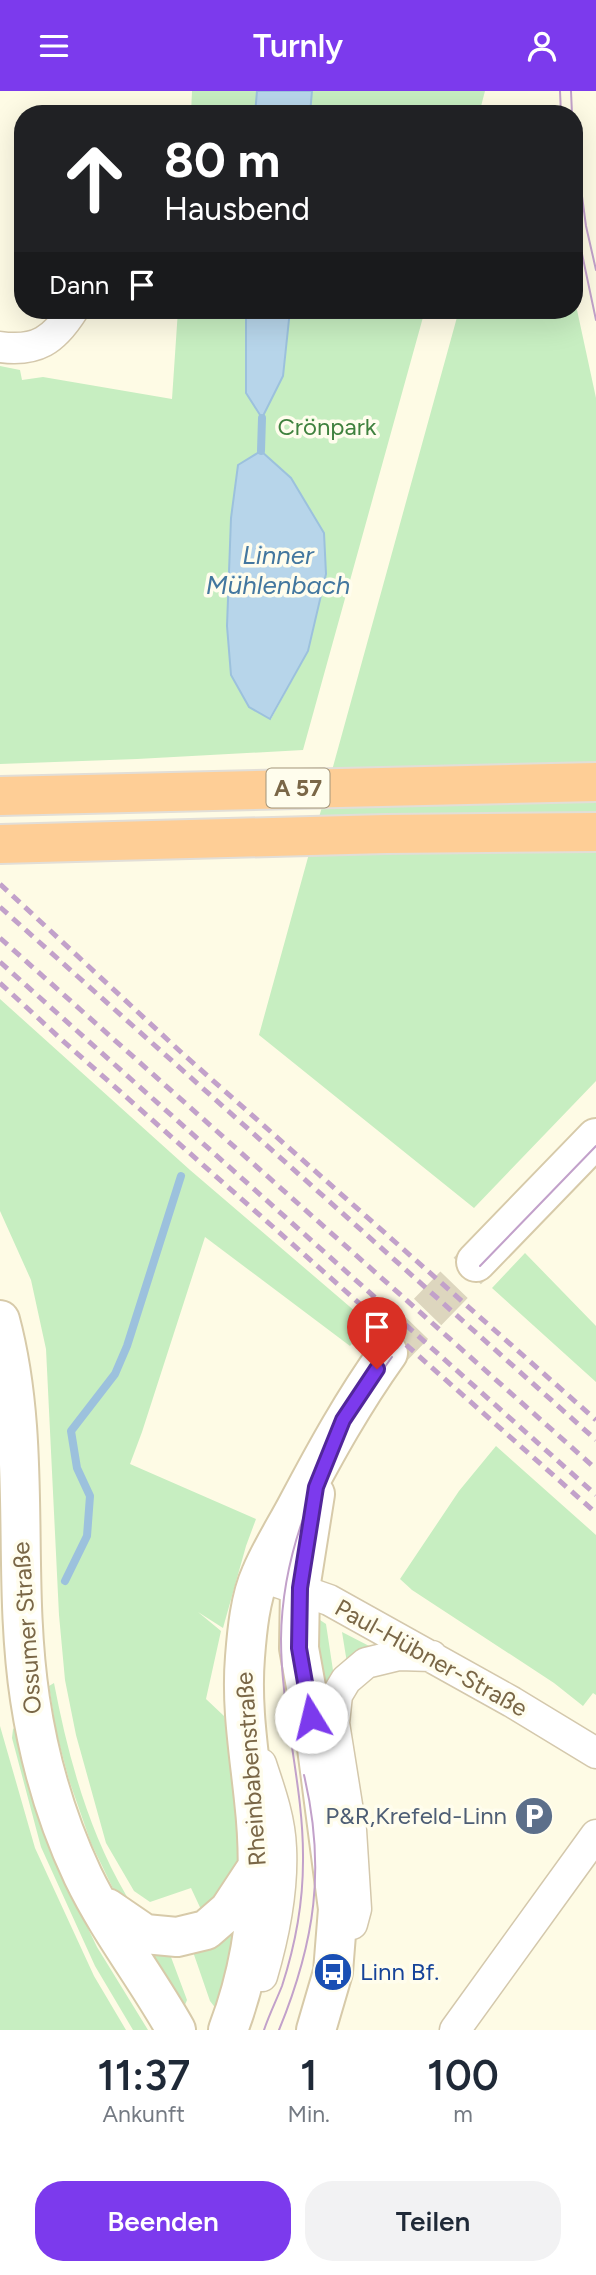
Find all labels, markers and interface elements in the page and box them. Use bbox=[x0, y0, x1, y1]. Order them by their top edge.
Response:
icon: menu bbox=[35, 27, 73, 65]
text: Turnly bbox=[253, 27, 343, 65]
icon: person bbox=[523, 27, 561, 65]
text: 80 m bbox=[164, 130, 280, 189]
icon: ahead bbox=[49, 133, 140, 224]
text: Hausbend bbox=[164, 190, 310, 228]
icon: arrive bbox=[123, 266, 161, 304]
text: Dann bbox=[49, 269, 109, 301]
park label: Crönpark bbox=[278, 412, 377, 441]
water label: Linner Mühlenbach bbox=[206, 539, 350, 601]
road number: A 57 bbox=[266, 769, 330, 807]
pin bbox=[347, 1297, 407, 1369]
icon: arrive bbox=[358, 1308, 396, 1346]
street label: Ossumer Straße bbox=[6, 1541, 47, 1715]
street label: Paul-Hübner-Straße bbox=[330, 1593, 533, 1722]
street label: Rheinbabenstraße bbox=[229, 1671, 272, 1867]
position arrow bbox=[274, 1680, 348, 1754]
parking icon: P&R,Krefeld-Linn bbox=[513, 1795, 555, 1837]
place label: P&R,Krefeld-Linn bbox=[325, 1801, 507, 1830]
bus stop icon: Linn Bf. bbox=[312, 1951, 354, 1993]
place label: Linn Bf. bbox=[360, 1957, 439, 1986]
text: 11:37 bbox=[97, 2050, 190, 2101]
text: 1 bbox=[300, 2050, 318, 2101]
text: 100 bbox=[427, 2050, 499, 2101]
text: Ankunft bbox=[103, 2100, 185, 2128]
text: Min. bbox=[287, 2100, 330, 2128]
text: m bbox=[453, 2100, 473, 2128]
button: Beenden bbox=[35, 2181, 291, 2261]
button: Teilen bbox=[305, 2181, 561, 2261]

